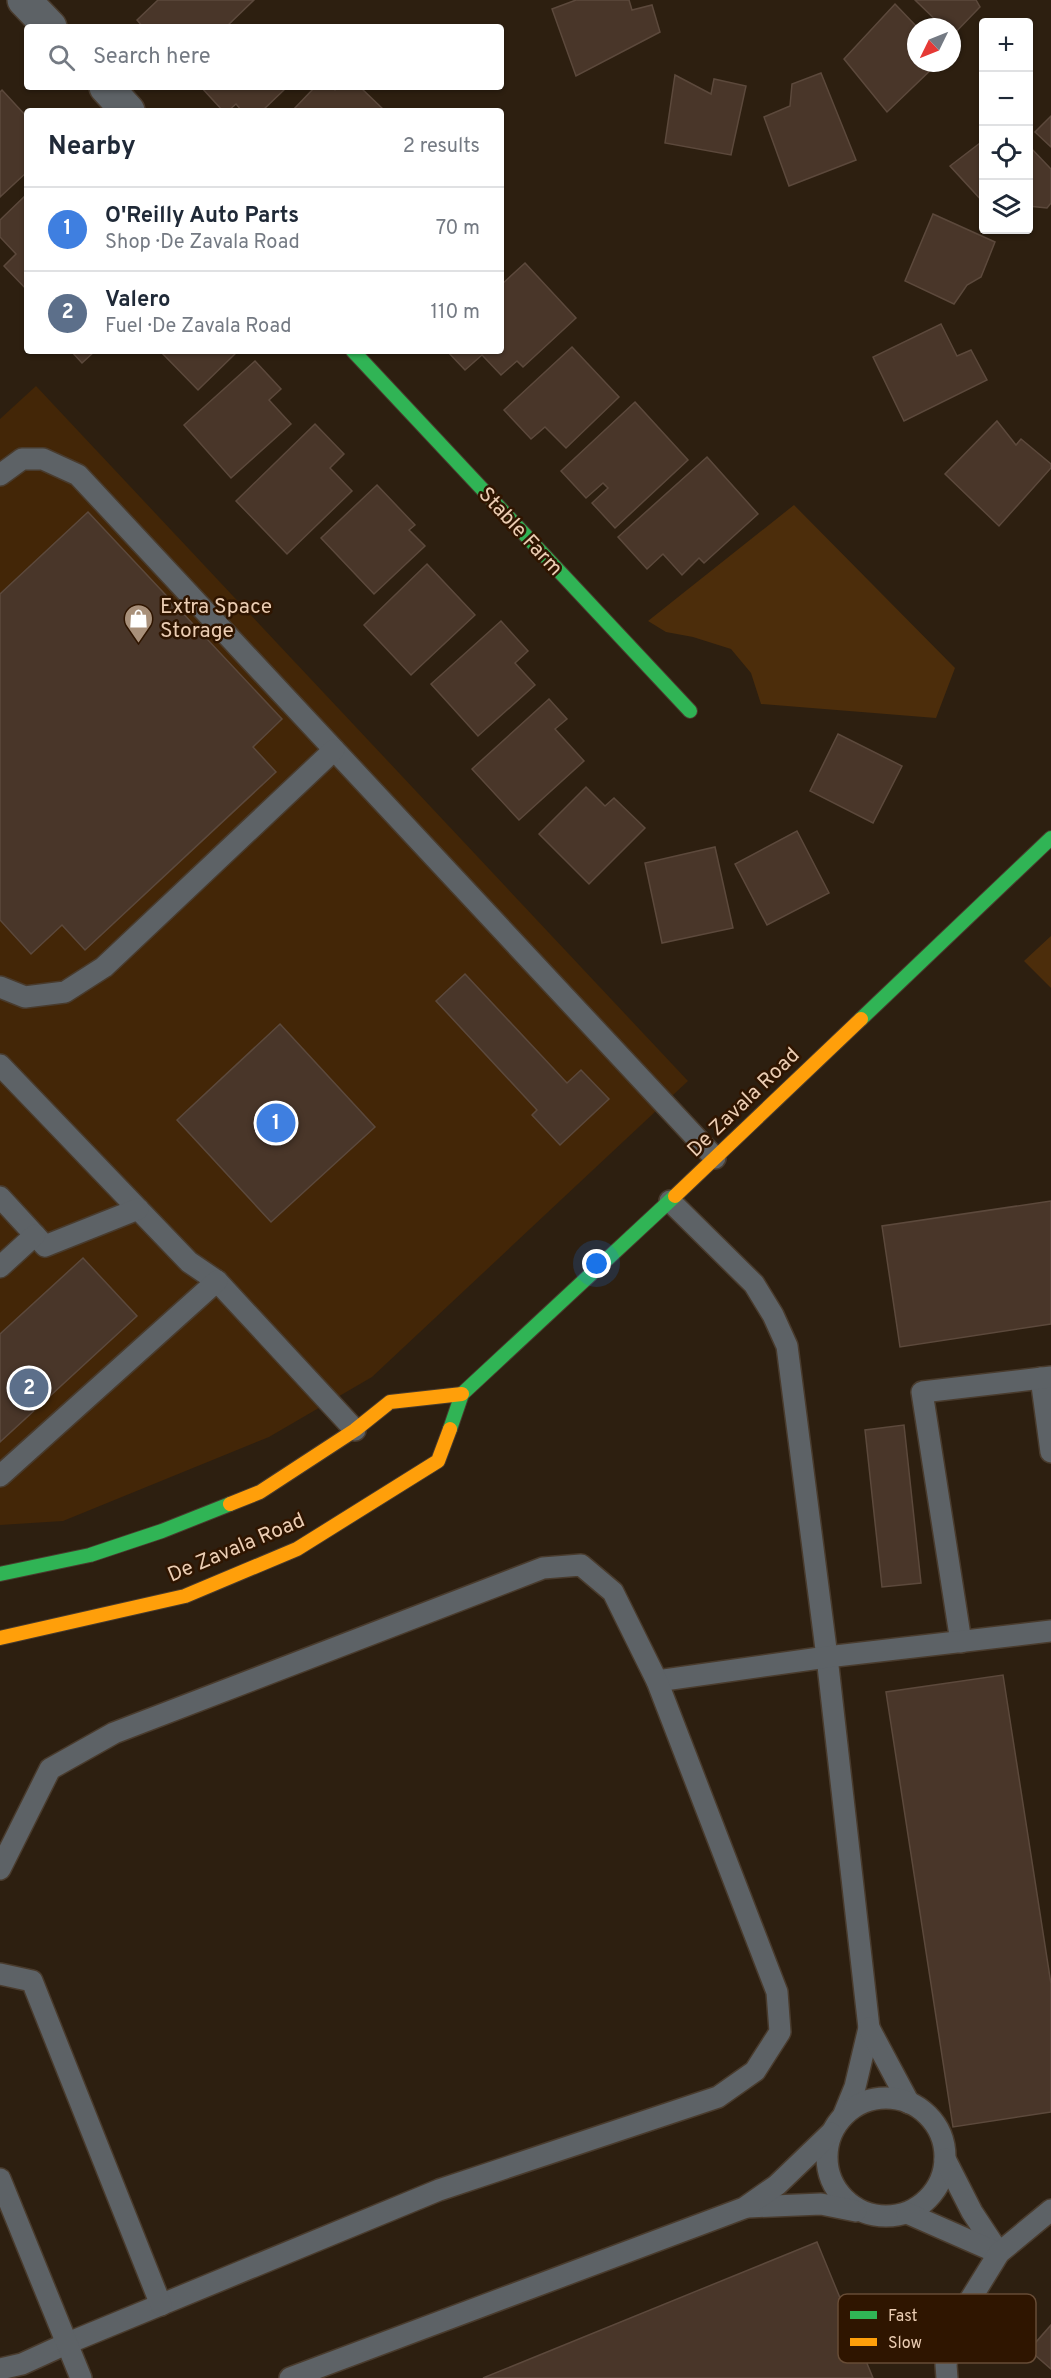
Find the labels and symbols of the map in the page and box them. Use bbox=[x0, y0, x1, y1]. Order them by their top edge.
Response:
north arrow bbox=[907, 18, 961, 72]
street label: Stable Farm bbox=[472, 482, 568, 582]
place label: Extra Space Storage bbox=[160, 594, 272, 645]
shop icon: Extra Space Storage bbox=[123, 602, 155, 644]
street label: De Zavala Road bbox=[682, 1042, 806, 1164]
pin: 1 bbox=[256, 1100, 296, 1146]
your location bbox=[582, 1249, 611, 1278]
pin: 2 bbox=[9, 1366, 48, 1410]
street label: De Zavala Road bbox=[164, 1507, 309, 1589]
legend bbox=[838, 2294, 1036, 2363]
text: Fast bbox=[888, 2307, 918, 2327]
text: Slow bbox=[888, 2334, 922, 2354]

